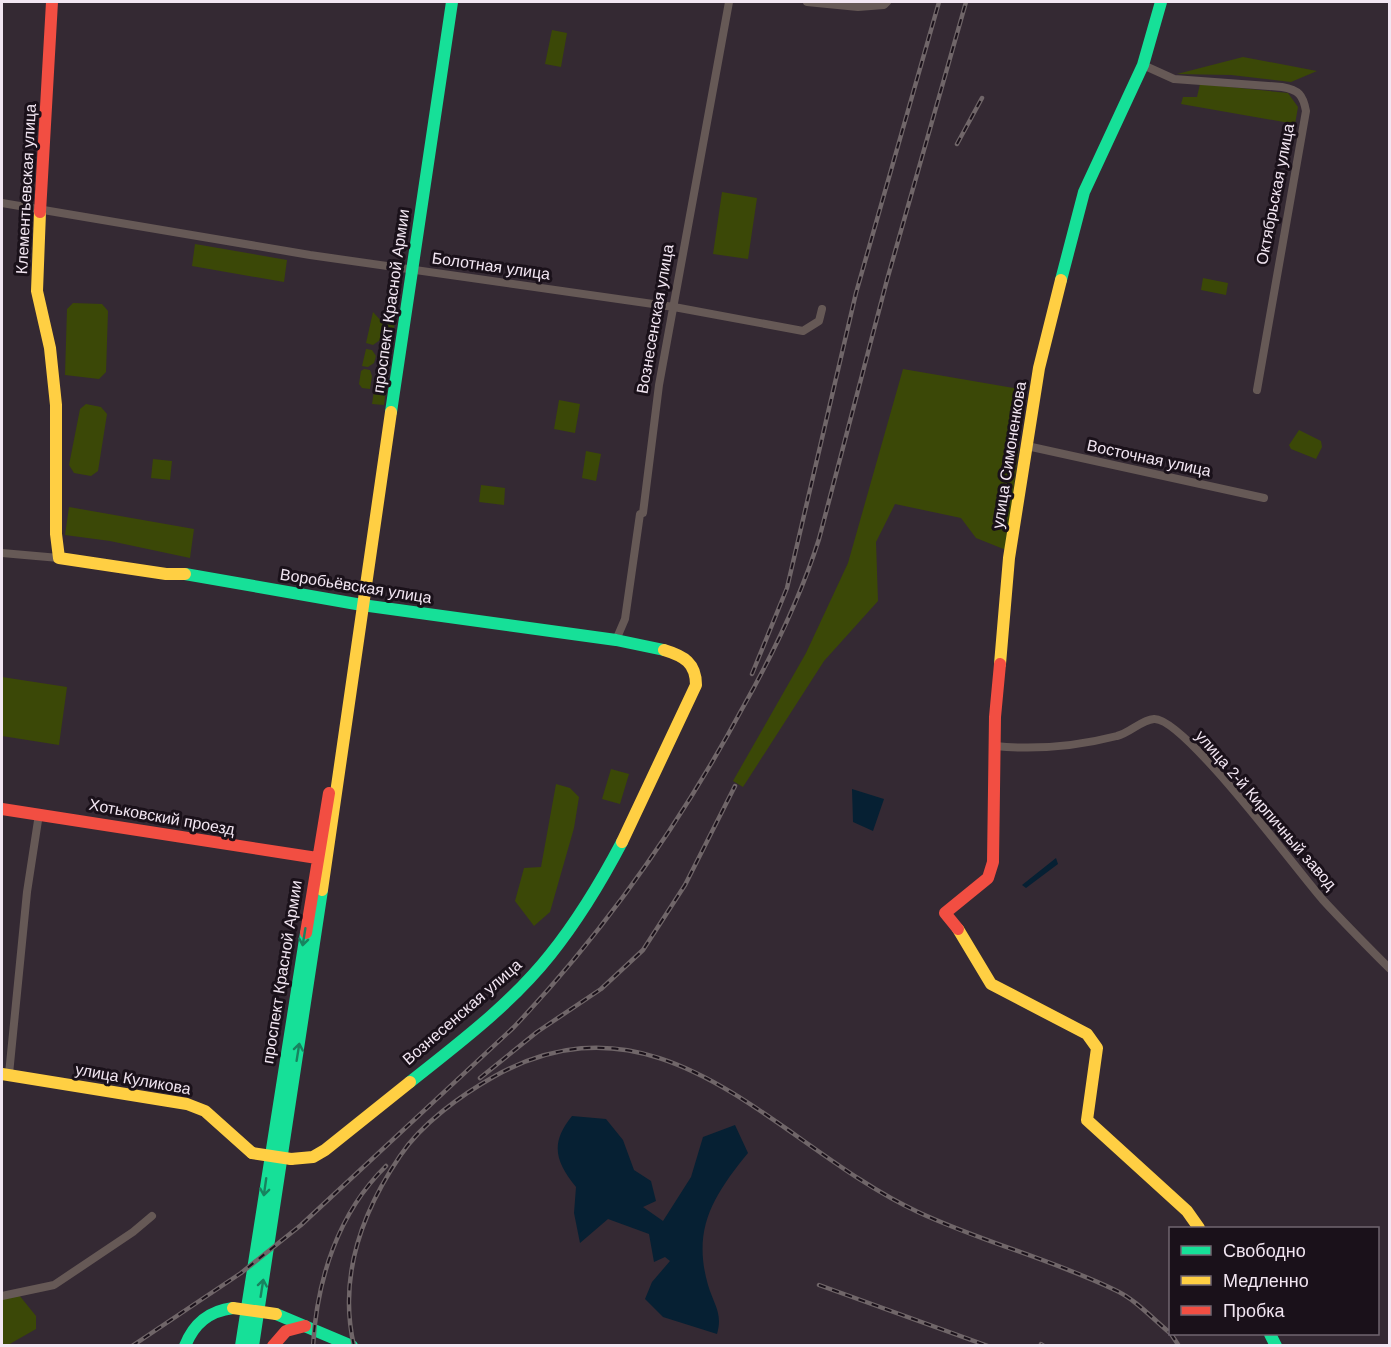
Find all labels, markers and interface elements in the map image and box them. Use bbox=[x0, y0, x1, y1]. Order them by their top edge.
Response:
street label: Клементьевская улица bbox=[13, 103, 39, 275]
street label: Октябрьская улица bbox=[1253, 122, 1297, 266]
street label: проспект Красной Армии bbox=[370, 208, 412, 394]
street label: Вознесенская улица bbox=[633, 243, 677, 395]
street label: Болотная улица bbox=[431, 249, 551, 283]
street label: улица Симоненкова bbox=[989, 380, 1029, 530]
street label: Восточная улица bbox=[1085, 437, 1213, 479]
street label: Воробьёвская улица bbox=[279, 566, 433, 606]
street label: улица 2-й Кирпичный завод bbox=[1192, 727, 1340, 894]
street label: Хотьковский проезд bbox=[88, 796, 237, 838]
street label: проспект Красной Армии bbox=[259, 879, 305, 1065]
one-way arrow bbox=[299, 926, 310, 946]
street label: Вознесенская улица bbox=[399, 956, 525, 1068]
one-way arrow bbox=[292, 1043, 303, 1063]
street label: улица Куликова bbox=[74, 1060, 192, 1098]
one-way arrow bbox=[259, 1177, 270, 1197]
legend bbox=[1169, 1227, 1379, 1335]
text: Свободно bbox=[1223, 1241, 1306, 1261]
text: Медленно bbox=[1223, 1271, 1309, 1291]
one-way arrow bbox=[256, 1278, 267, 1298]
text: Пробка bbox=[1223, 1301, 1286, 1321]

